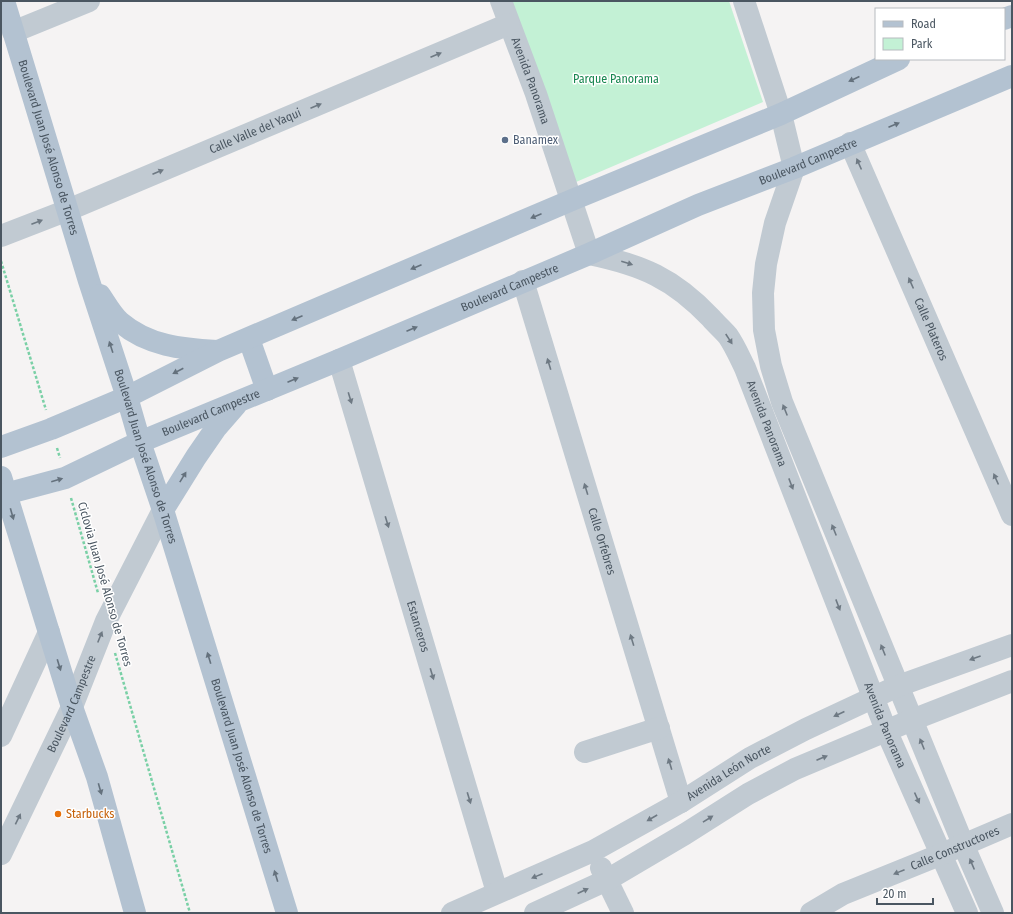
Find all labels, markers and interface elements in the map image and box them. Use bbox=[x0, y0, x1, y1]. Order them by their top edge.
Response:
legend bbox=[875, 8, 1005, 60]
text: Road bbox=[911, 17, 936, 31]
street label: Avenida Panorama bbox=[508, 35, 552, 126]
text: Park bbox=[911, 37, 933, 51]
one-way arrow bbox=[430, 52, 441, 58]
street label: Boulevard Juan José Alonso de Torres bbox=[15, 58, 82, 237]
park label: Parque Panorama bbox=[573, 72, 659, 86]
one-way arrow bbox=[849, 76, 860, 82]
one-way arrow bbox=[311, 102, 323, 108]
street label: Calle Valle del Yaqui bbox=[207, 106, 303, 157]
one-way arrow bbox=[889, 122, 900, 128]
place label: Banamex bbox=[513, 133, 559, 147]
marker: Banamex bbox=[500, 135, 510, 145]
street label: Boulevard Campestre bbox=[757, 135, 859, 188]
one-way arrow bbox=[856, 158, 862, 169]
one-way arrow bbox=[152, 169, 164, 175]
one-way arrow bbox=[529, 213, 541, 219]
one-way arrow bbox=[32, 218, 44, 224]
one-way arrow bbox=[621, 260, 633, 266]
street label: Boulevard Campestre bbox=[459, 261, 561, 315]
one-way arrow bbox=[411, 264, 422, 270]
one-way arrow bbox=[908, 277, 914, 289]
street label: Calle Plateros bbox=[911, 296, 951, 363]
one-way arrow bbox=[290, 316, 302, 322]
one-way arrow bbox=[407, 326, 418, 332]
one-way arrow bbox=[725, 334, 733, 344]
one-way arrow bbox=[107, 341, 113, 353]
one-way arrow bbox=[545, 358, 551, 370]
street label: Boulevard Juan José Alonso de Torres bbox=[111, 367, 180, 545]
one-way arrow bbox=[173, 368, 184, 375]
one-way arrow bbox=[287, 376, 299, 382]
street label: Avenida Panorama bbox=[744, 379, 790, 469]
street label: Boulevard Campestre bbox=[160, 386, 262, 439]
one-way arrow bbox=[347, 392, 353, 404]
one-way arrow bbox=[782, 404, 788, 415]
one-way arrow bbox=[180, 471, 187, 483]
one-way arrow bbox=[993, 473, 999, 485]
one-way arrow bbox=[51, 477, 63, 483]
one-way arrow bbox=[788, 479, 794, 491]
one-way arrow bbox=[583, 482, 589, 494]
street label: Ciclovia Juan José Alonso de Torres bbox=[75, 500, 135, 668]
street label: Calle Orfebres bbox=[585, 506, 619, 577]
one-way arrow bbox=[9, 509, 15, 521]
one-way arrow bbox=[384, 517, 390, 529]
one-way arrow bbox=[831, 524, 837, 535]
street label: Estanceros bbox=[404, 599, 432, 654]
one-way arrow bbox=[836, 600, 842, 612]
one-way arrow bbox=[97, 630, 103, 642]
one-way arrow bbox=[629, 634, 635, 646]
one-way arrow bbox=[880, 644, 886, 656]
one-way arrow bbox=[206, 652, 212, 664]
street label: Boulevard Campestre bbox=[44, 653, 99, 755]
one-way arrow bbox=[969, 655, 981, 661]
one-way arrow bbox=[56, 660, 62, 672]
one-way arrow bbox=[429, 668, 435, 680]
street label: Boulevard Juan José Alonso de Torres bbox=[208, 677, 275, 855]
street label: Avenida Panorama bbox=[861, 680, 909, 770]
one-way arrow bbox=[834, 711, 845, 717]
one-way arrow bbox=[919, 738, 925, 750]
street label: Avenida León Norte bbox=[684, 741, 773, 803]
one-way arrow bbox=[816, 754, 828, 760]
one-way arrow bbox=[667, 758, 673, 770]
one-way arrow bbox=[97, 783, 103, 795]
one-way arrow bbox=[466, 793, 472, 805]
one-way arrow bbox=[914, 793, 920, 804]
place label: Starbucks bbox=[66, 807, 114, 821]
marker: Starbucks bbox=[53, 809, 63, 819]
one-way arrow bbox=[15, 813, 21, 825]
one-way arrow bbox=[647, 814, 658, 821]
one-way arrow bbox=[702, 816, 714, 823]
street label: Calle Constructores bbox=[908, 823, 1001, 873]
one-way arrow bbox=[969, 859, 975, 870]
one-way arrow bbox=[273, 869, 279, 881]
one-way arrow bbox=[892, 869, 904, 875]
one-way arrow bbox=[530, 874, 542, 880]
scale bar bbox=[877, 880, 933, 906]
text: 20 m bbox=[883, 887, 907, 901]
one-way arrow bbox=[577, 888, 589, 894]

